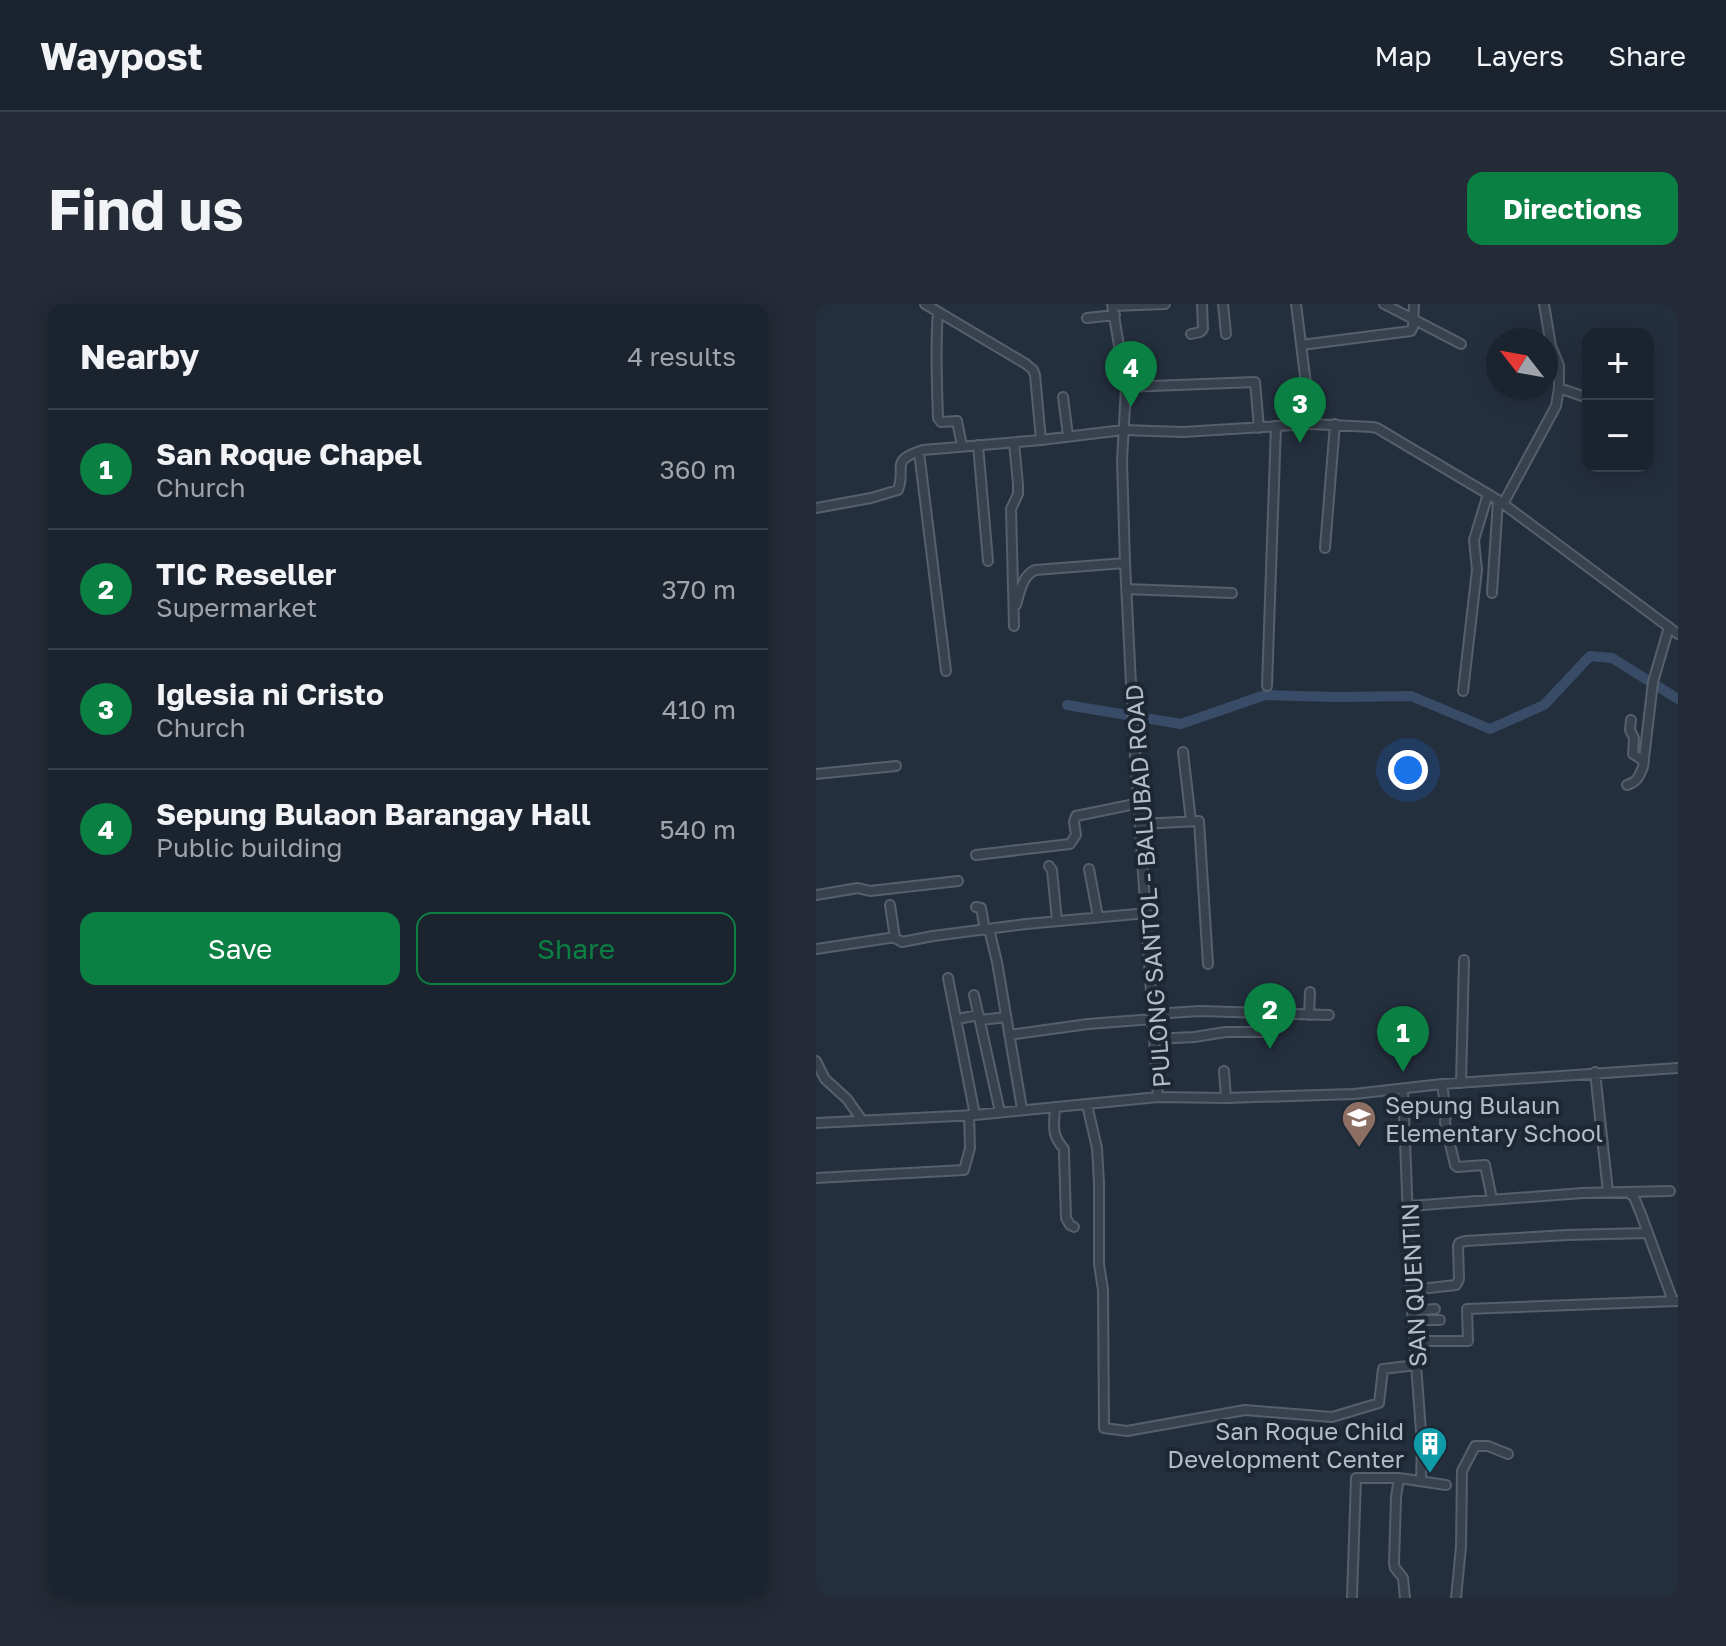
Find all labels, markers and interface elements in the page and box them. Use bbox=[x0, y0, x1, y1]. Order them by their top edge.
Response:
text: Waypost bbox=[40, 33, 203, 78]
text: Map bbox=[1374, 39, 1432, 72]
text: Layers bbox=[1476, 39, 1564, 72]
text: Share bbox=[1608, 39, 1686, 72]
button: Directions bbox=[1467, 172, 1678, 245]
text: Find us bbox=[48, 175, 244, 242]
north arrow bbox=[1486, 328, 1558, 400]
map controls bbox=[1582, 328, 1654, 472]
button: + bbox=[1582, 328, 1654, 400]
text: Nearby bbox=[80, 336, 200, 376]
text: 4 results bbox=[627, 341, 736, 372]
pin: 4 bbox=[1105, 341, 1157, 407]
pin: 3 bbox=[1274, 377, 1326, 443]
button: − bbox=[1582, 400, 1654, 472]
text: San Roque Chapel bbox=[156, 436, 422, 472]
text: 1 bbox=[99, 454, 113, 485]
text: 360 m bbox=[659, 454, 736, 485]
text: Church bbox=[156, 472, 245, 503]
text: TIC Reseller bbox=[156, 556, 336, 592]
text: 2 bbox=[98, 574, 114, 605]
text: 370 m bbox=[661, 574, 736, 605]
text: Supermarket bbox=[156, 592, 317, 623]
text: Iglesia ni Cristo bbox=[156, 676, 384, 712]
street label: PULONG SANTOL - BALUBAD ROAD bbox=[1118, 683, 1176, 1089]
text: 3 bbox=[98, 694, 114, 725]
text: 410 m bbox=[662, 694, 736, 725]
text: Church bbox=[156, 712, 245, 743]
your location bbox=[1388, 750, 1428, 790]
text: Sepung Bulaon Barangay Hall bbox=[156, 796, 591, 832]
text: 4 bbox=[98, 814, 114, 845]
text: 540 m bbox=[659, 814, 736, 845]
text: Public building bbox=[156, 832, 342, 863]
button: Save bbox=[80, 912, 400, 985]
button: Share bbox=[416, 912, 736, 985]
pin: 2 bbox=[1244, 983, 1296, 1049]
pin: 1 bbox=[1377, 1006, 1429, 1072]
place label: Sepung Bulaun Elementary School bbox=[1385, 1090, 1603, 1147]
school or university icon: Sepung Bulaun Elementary School bbox=[1340, 1099, 1378, 1149]
street label: SAN QUENTIN bbox=[1394, 1202, 1432, 1368]
place label: San Roque Child Development Center bbox=[1167, 1416, 1404, 1473]
building icon: San Roque Child Development Center bbox=[1411, 1425, 1449, 1475]

